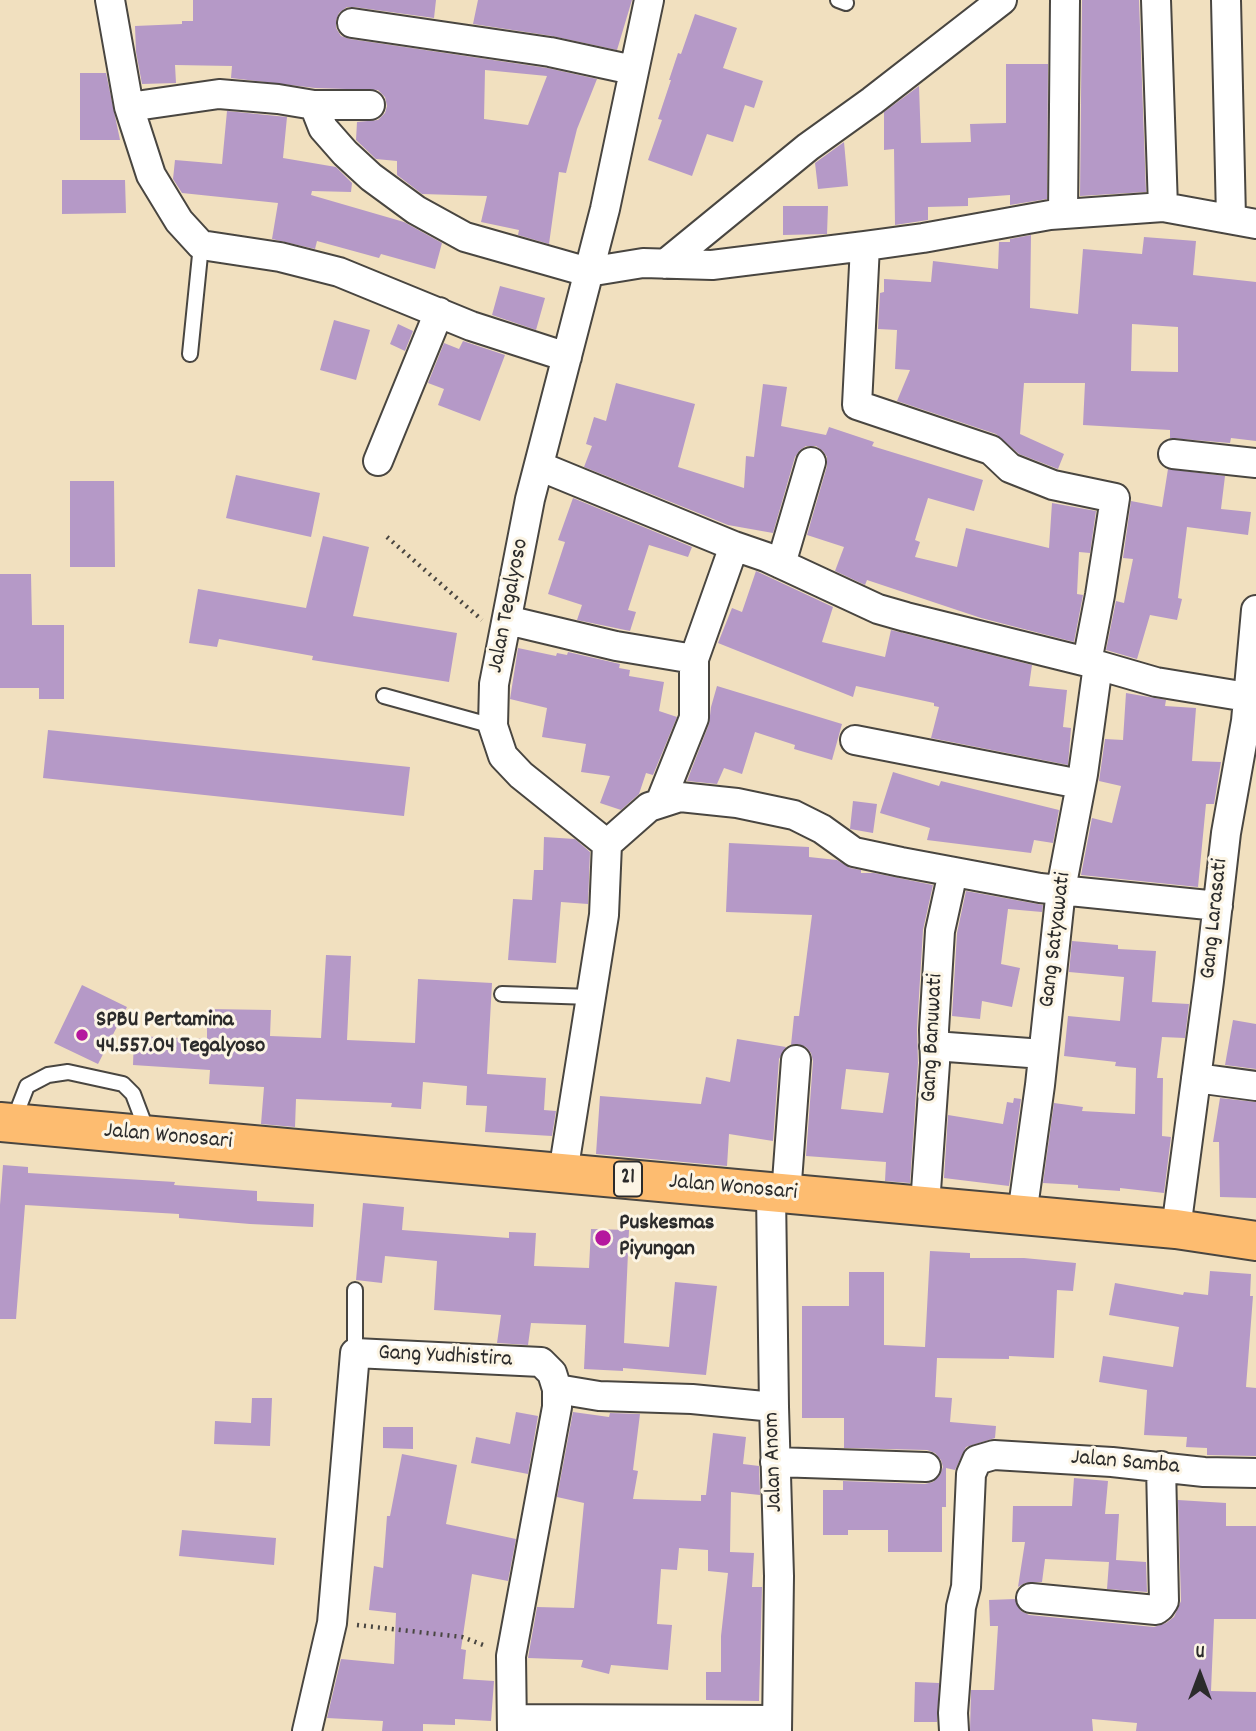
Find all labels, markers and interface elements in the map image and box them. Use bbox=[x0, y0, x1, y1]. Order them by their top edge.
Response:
street label: Jalan Tegalyoso bbox=[483, 536, 537, 676]
street label: Gang Larasati bbox=[1196, 857, 1236, 981]
street label: Gang Satyawati bbox=[1035, 871, 1079, 1009]
street label: Gang Banuwati bbox=[917, 973, 951, 1103]
place label: SPBU Pertamina 44.557.04 Tegalyoso bbox=[96, 1008, 265, 1062]
marker: SPBU Pertamina 44.557.04 Tegalyoso bbox=[74, 1027, 90, 1043]
street label: Jalan Wonosari bbox=[103, 1119, 233, 1157]
road number: 21 bbox=[614, 1162, 642, 1196]
street label: Jalan Wonosari bbox=[668, 1170, 798, 1208]
place label: Puskesmas Piyungan bbox=[619, 1211, 715, 1265]
marker: Puskesmas Piyungan bbox=[593, 1228, 613, 1248]
street label: Gang Yudhistira bbox=[377, 1341, 513, 1375]
street label: Jalan Anom bbox=[759, 1411, 791, 1513]
street label: Jalan Samba bbox=[1070, 1446, 1180, 1482]
north arrow bbox=[1165, 1640, 1235, 1710]
text: U bbox=[1195, 1640, 1205, 1667]

